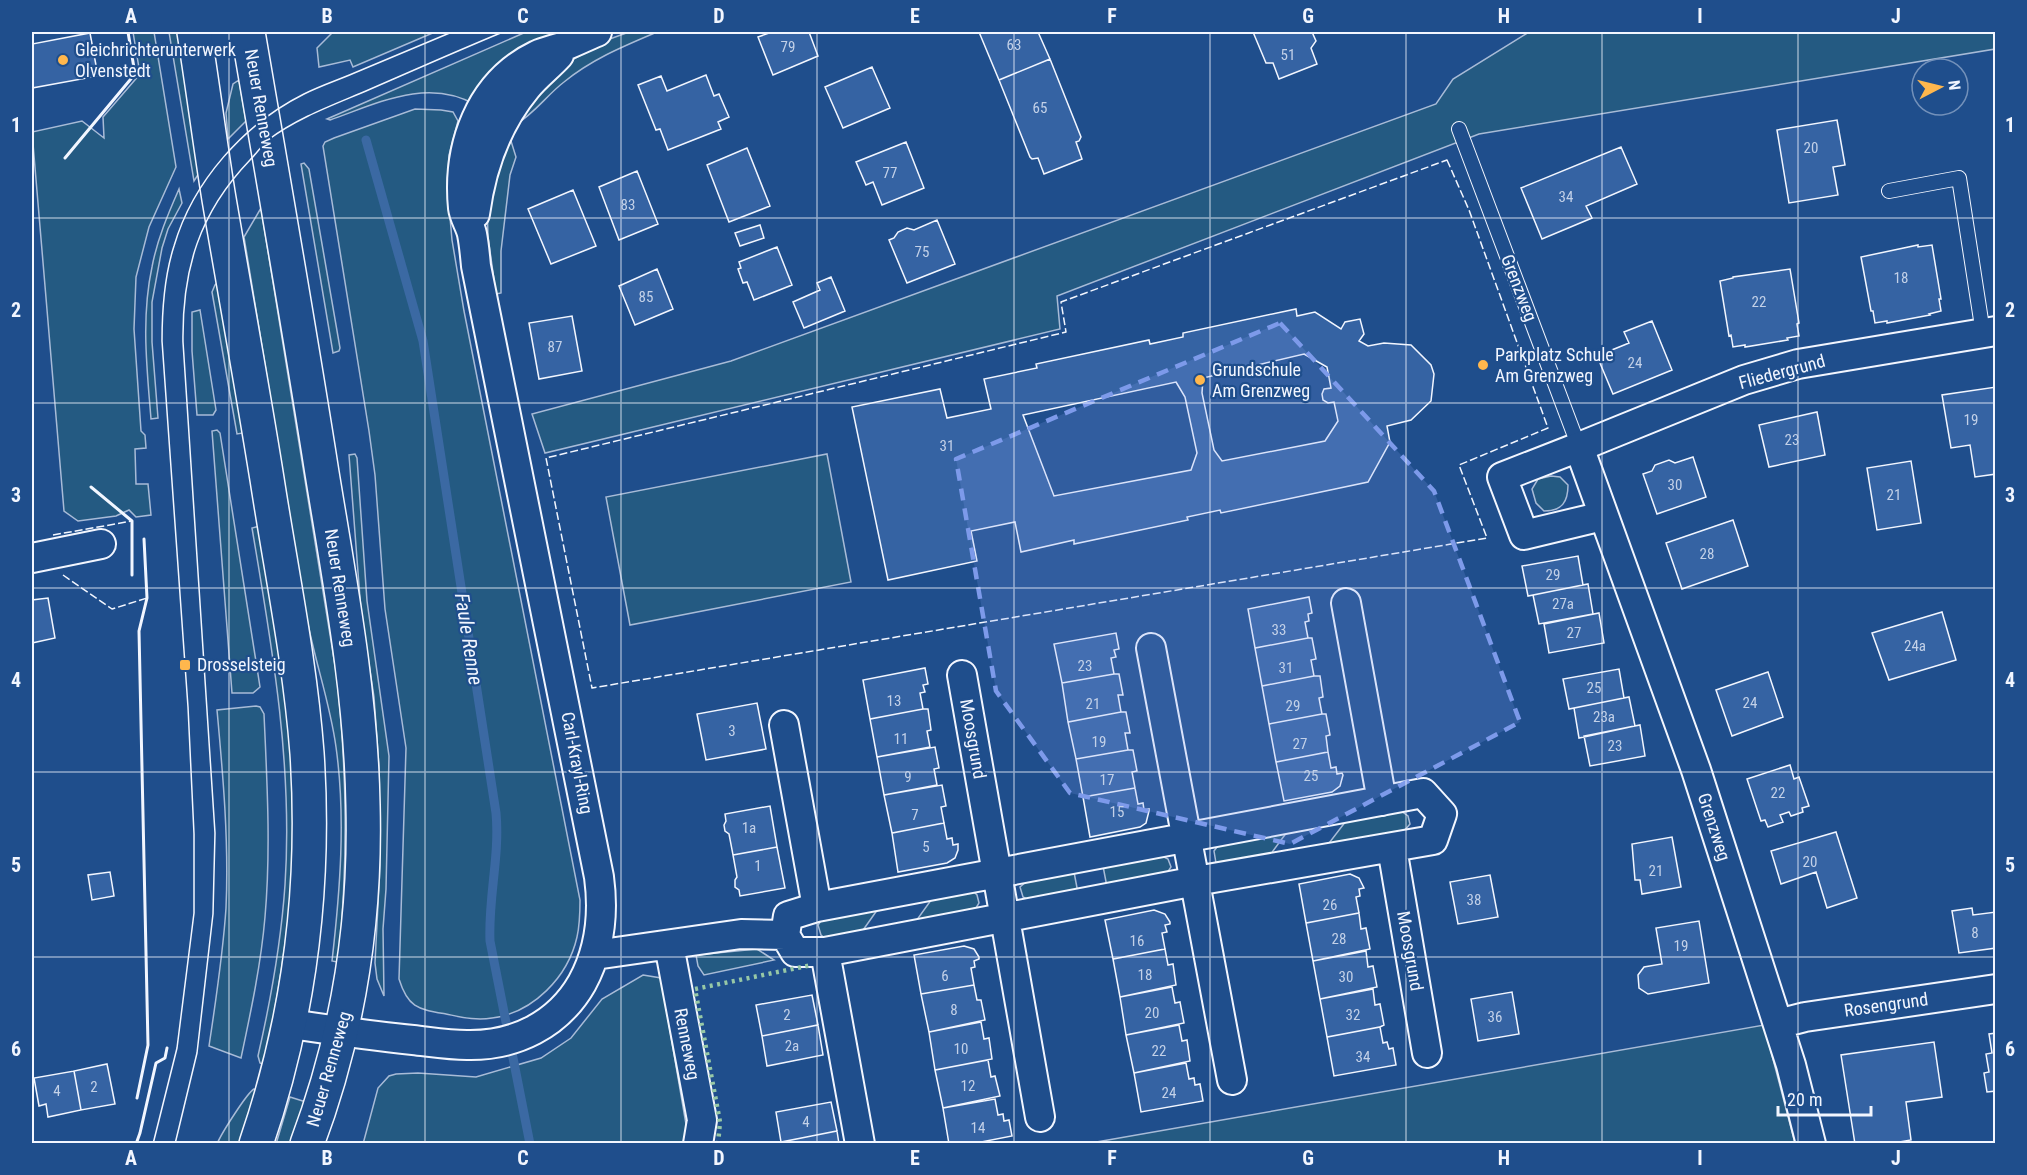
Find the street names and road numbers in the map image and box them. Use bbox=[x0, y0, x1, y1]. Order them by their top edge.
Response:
street label: Neuer Renneweg bbox=[241, 47, 282, 168]
street label: Grenzweg bbox=[1497, 251, 1542, 324]
street label: Fliedergrund bbox=[1736, 350, 1827, 393]
street label: Neuer Renneweg bbox=[321, 527, 360, 648]
street label: Moosgrund bbox=[956, 697, 991, 780]
street label: Carl-Krayl-Ring bbox=[557, 710, 598, 816]
street label: Grenzweg bbox=[1694, 790, 1735, 863]
street label: Moosgrund bbox=[1393, 909, 1428, 992]
street label: Rosengrund bbox=[1843, 988, 1929, 1021]
street label: Renneweg bbox=[670, 1006, 705, 1082]
street label: Neuer Renneweg bbox=[302, 1009, 355, 1129]

